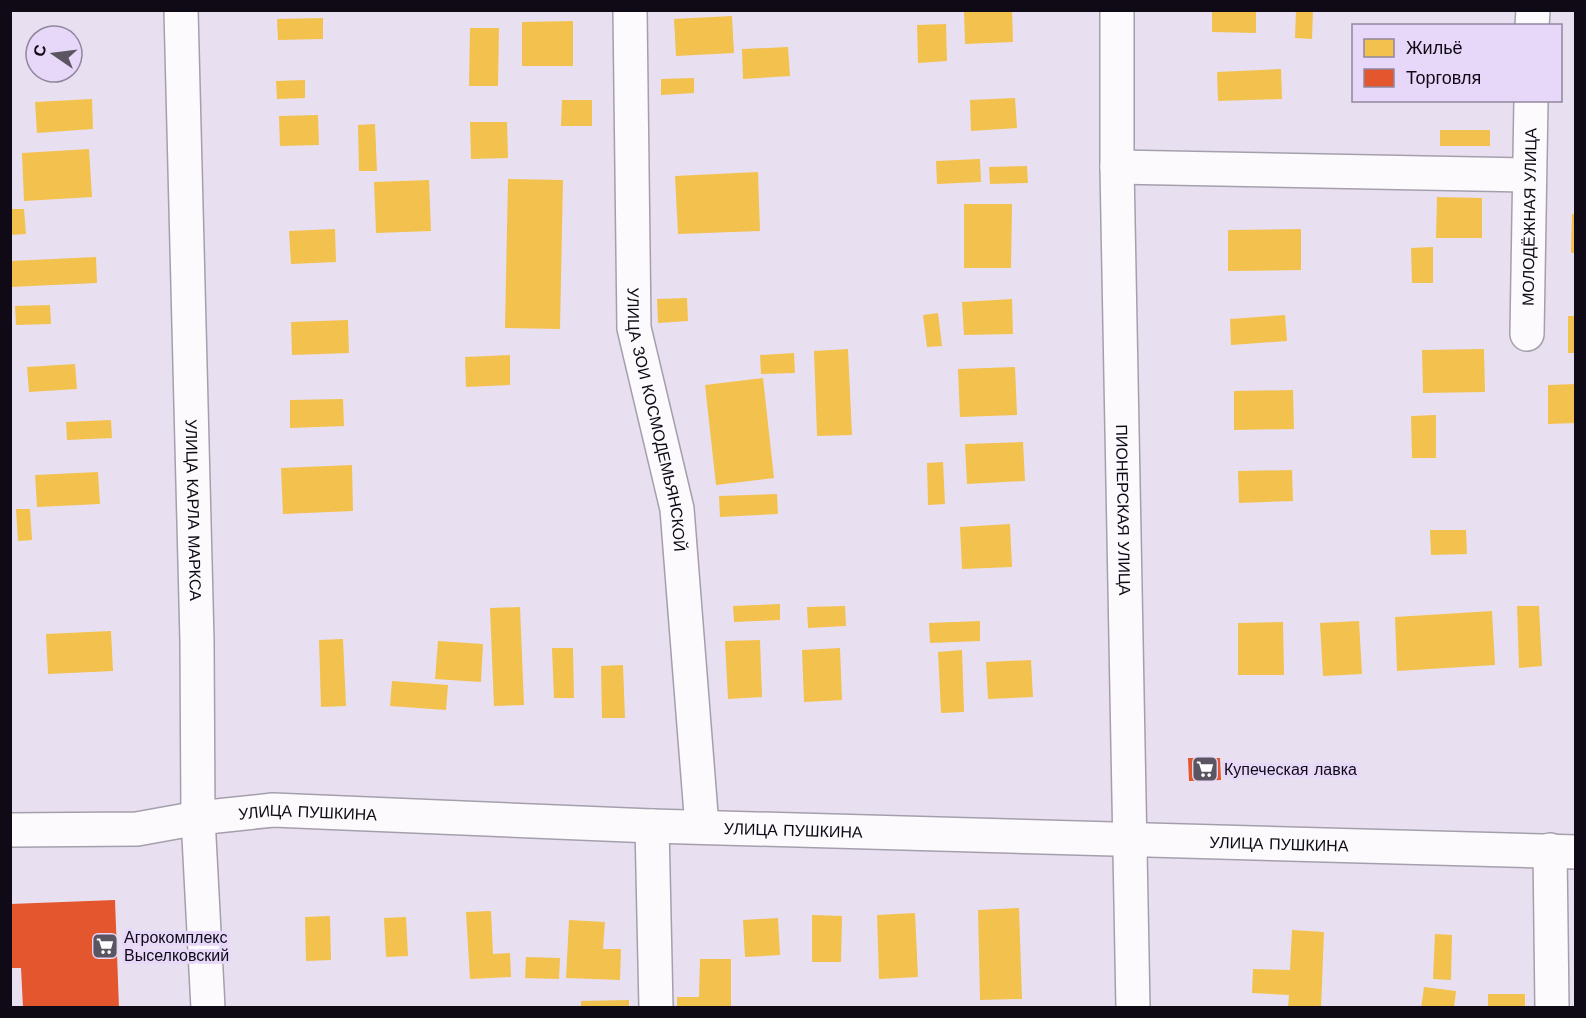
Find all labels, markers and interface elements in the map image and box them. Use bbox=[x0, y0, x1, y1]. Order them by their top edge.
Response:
north arrow bbox=[24, 24, 84, 84]
legend bbox=[1352, 24, 1562, 102]
text: Жильё bbox=[1406, 37, 1463, 58]
text: С bbox=[29, 42, 51, 58]
text: Торговля bbox=[1406, 67, 1481, 88]
street label: МОЛОДЁЖНАЯ УЛИЦА bbox=[1518, 128, 1540, 306]
street label: УЛИЦА ЗОИ КОСМОДЕМЬЯНСКОЙ bbox=[624, 287, 690, 552]
street label: УЛИЦА КАРЛА МАРКСА bbox=[182, 419, 205, 601]
street label: ПИОНЕРСКАЯ УЛИЦА bbox=[1112, 424, 1135, 596]
supermarket icon: Купеческая лавка bbox=[1190, 754, 1220, 784]
place label: Купеческая лавка bbox=[1224, 760, 1357, 779]
street label: УЛИЦА ПУШКИНА bbox=[237, 800, 378, 824]
street label: УЛИЦА ПУШКИНА bbox=[723, 819, 863, 841]
street label: УЛИЦА ПУШКИНА bbox=[1209, 832, 1349, 855]
place label: Агрокомплекс Выселковский bbox=[124, 928, 229, 965]
supermarket icon: Агрокомплекс Выселковский bbox=[90, 931, 120, 961]

